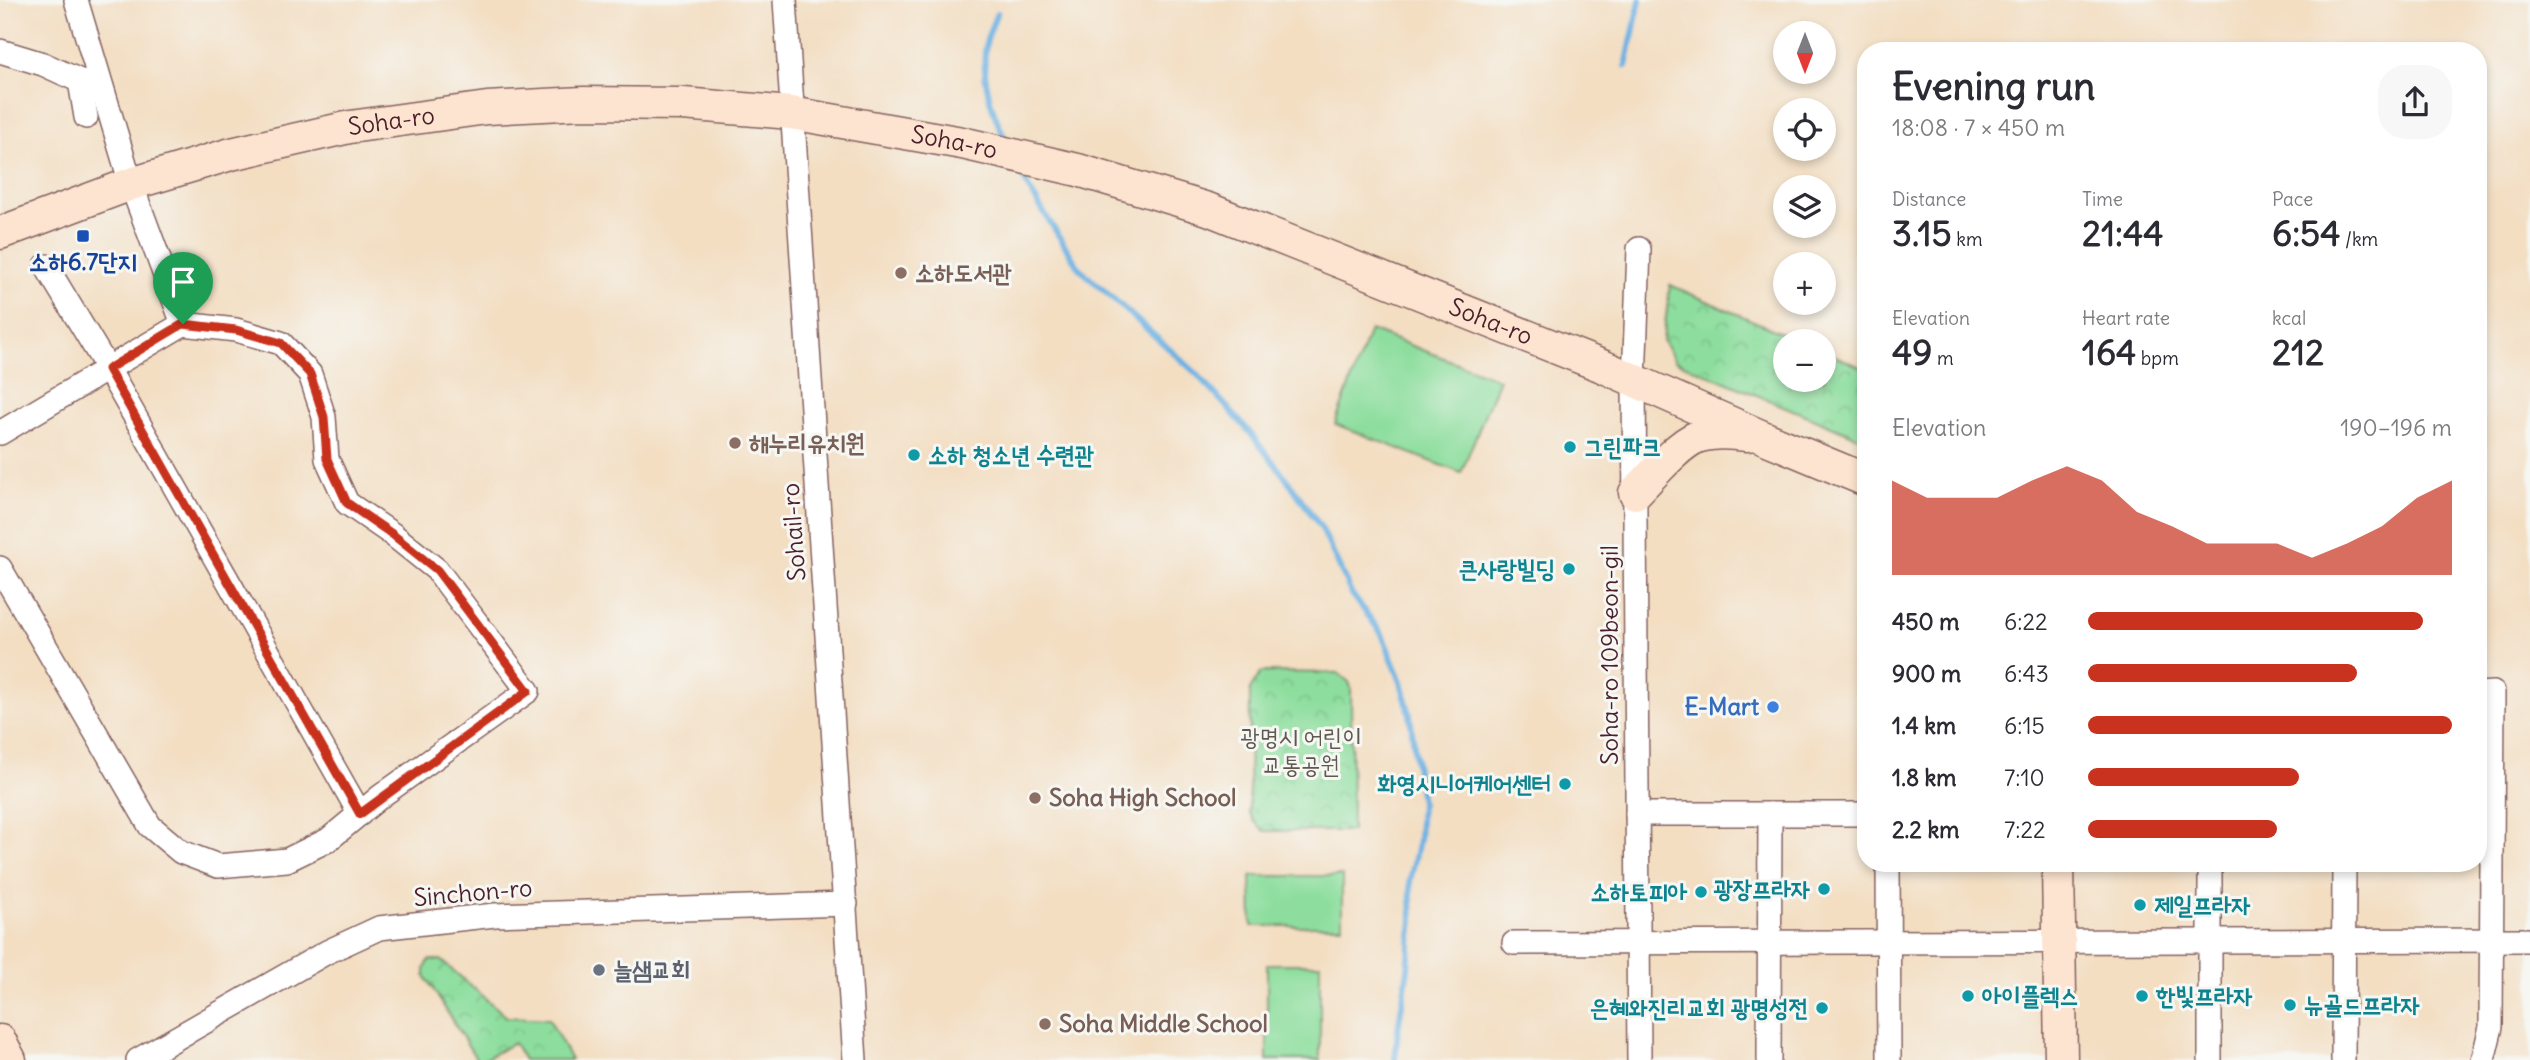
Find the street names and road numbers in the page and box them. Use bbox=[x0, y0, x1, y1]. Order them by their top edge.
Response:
street label: Soha-ro bbox=[346, 99, 436, 141]
street label: Soha-ro bbox=[909, 118, 1001, 165]
street label: Soha-ro bbox=[1445, 291, 1537, 351]
street label: Sohail-ro bbox=[775, 482, 811, 582]
street label: Soha-ro 109beon-gil bbox=[1594, 545, 1624, 765]
street label: Sinchon-ro bbox=[412, 872, 533, 912]

